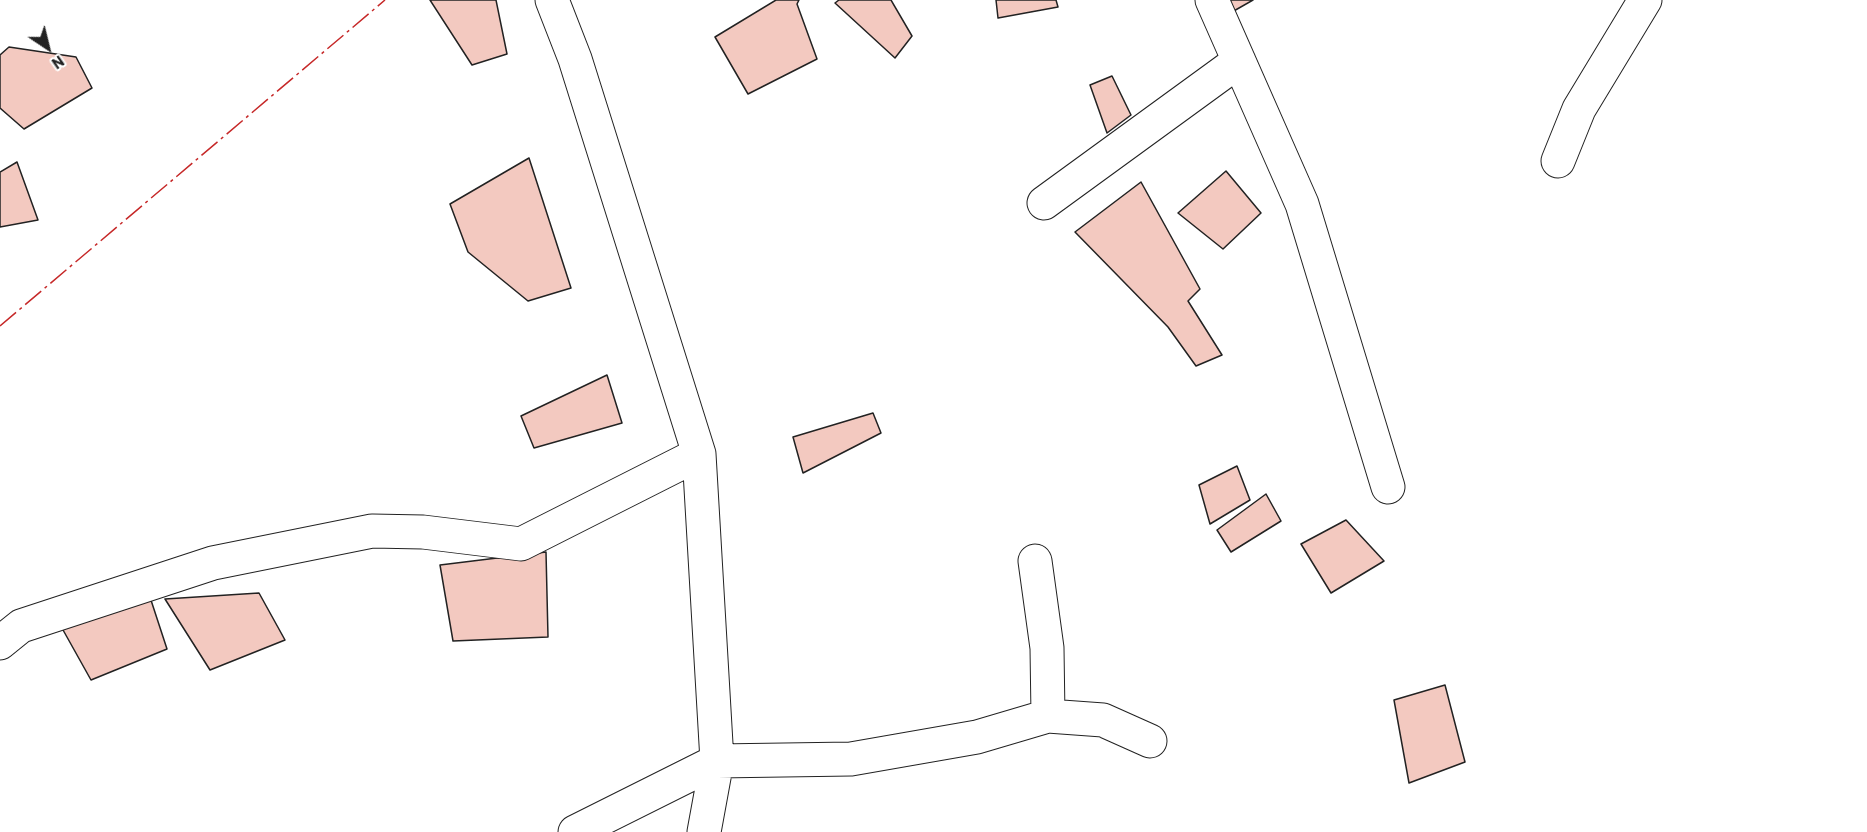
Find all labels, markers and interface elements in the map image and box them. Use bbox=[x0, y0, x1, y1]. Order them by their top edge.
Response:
north arrow bbox=[18, 18, 78, 78]
text: N bbox=[49, 52, 68, 74]

